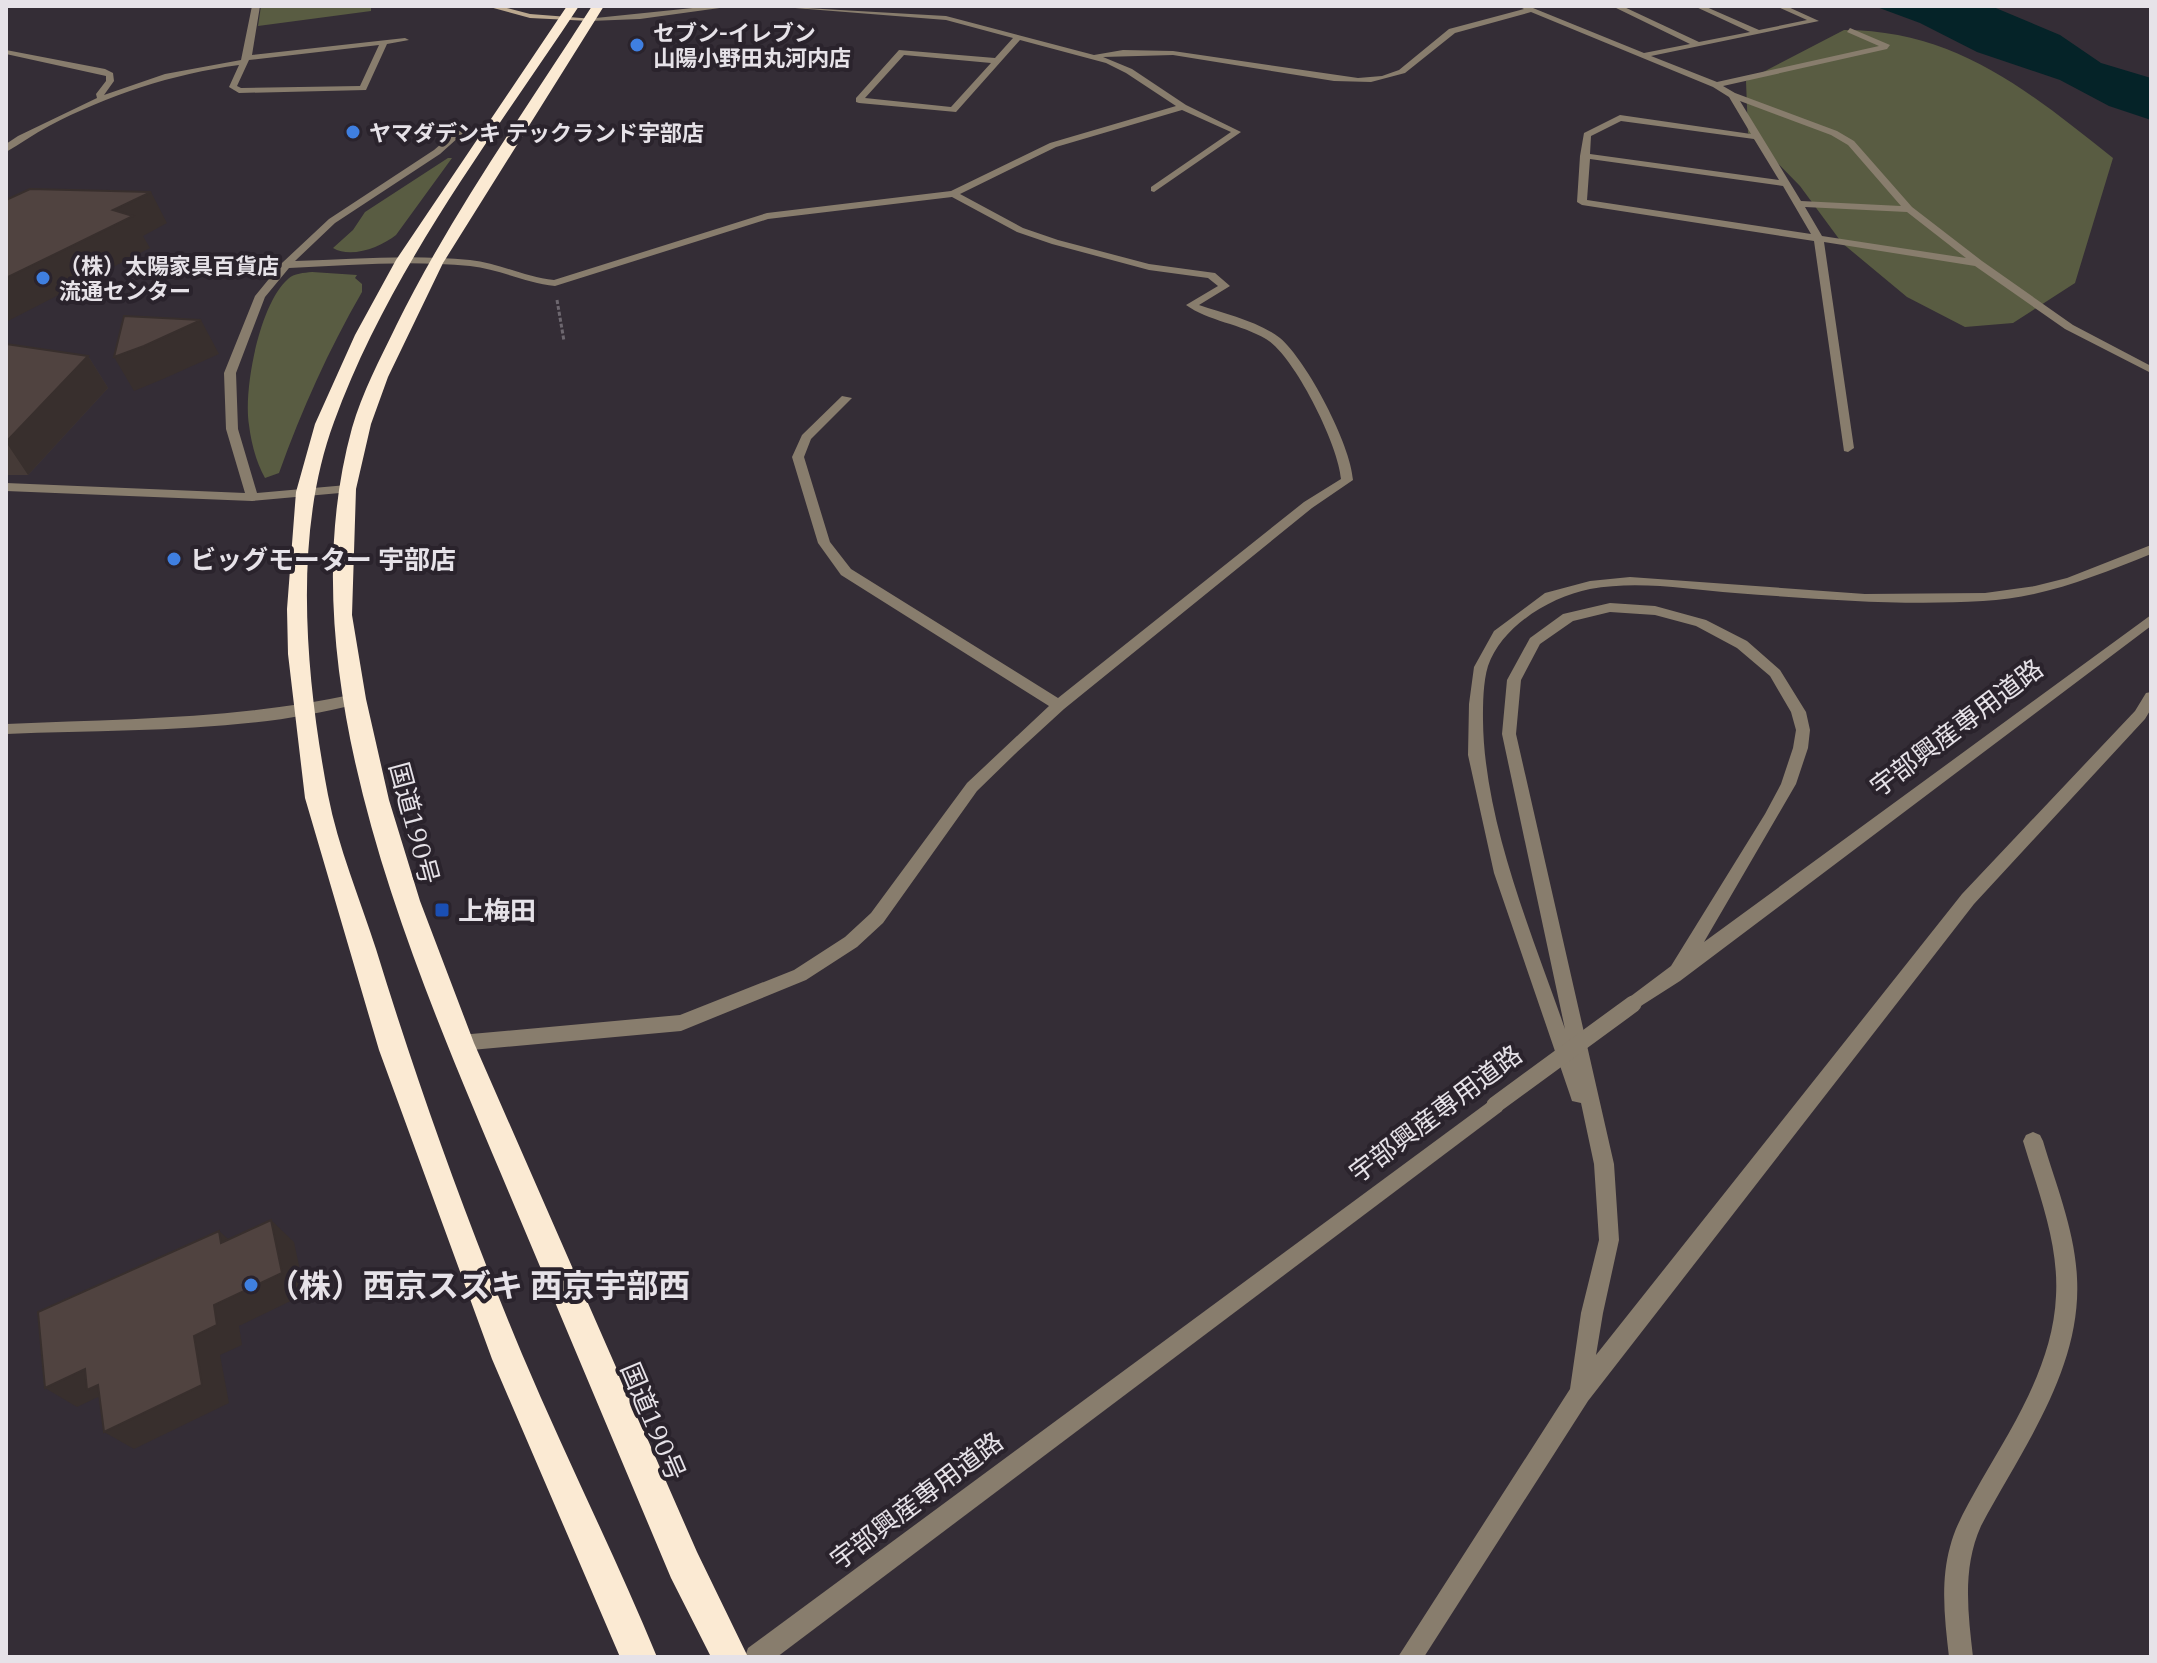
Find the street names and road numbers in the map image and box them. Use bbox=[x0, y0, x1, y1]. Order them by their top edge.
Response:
street label: 宇部興産専用道路 bbox=[1863, 651, 2049, 803]
street label: 国道190号 bbox=[382, 758, 448, 888]
street label: 宇部興産専用道路 bbox=[1342, 1037, 1528, 1189]
street label: 国道190号 bbox=[614, 1357, 694, 1485]
street label: 宇部興産専用道路 bbox=[823, 1424, 1009, 1576]

